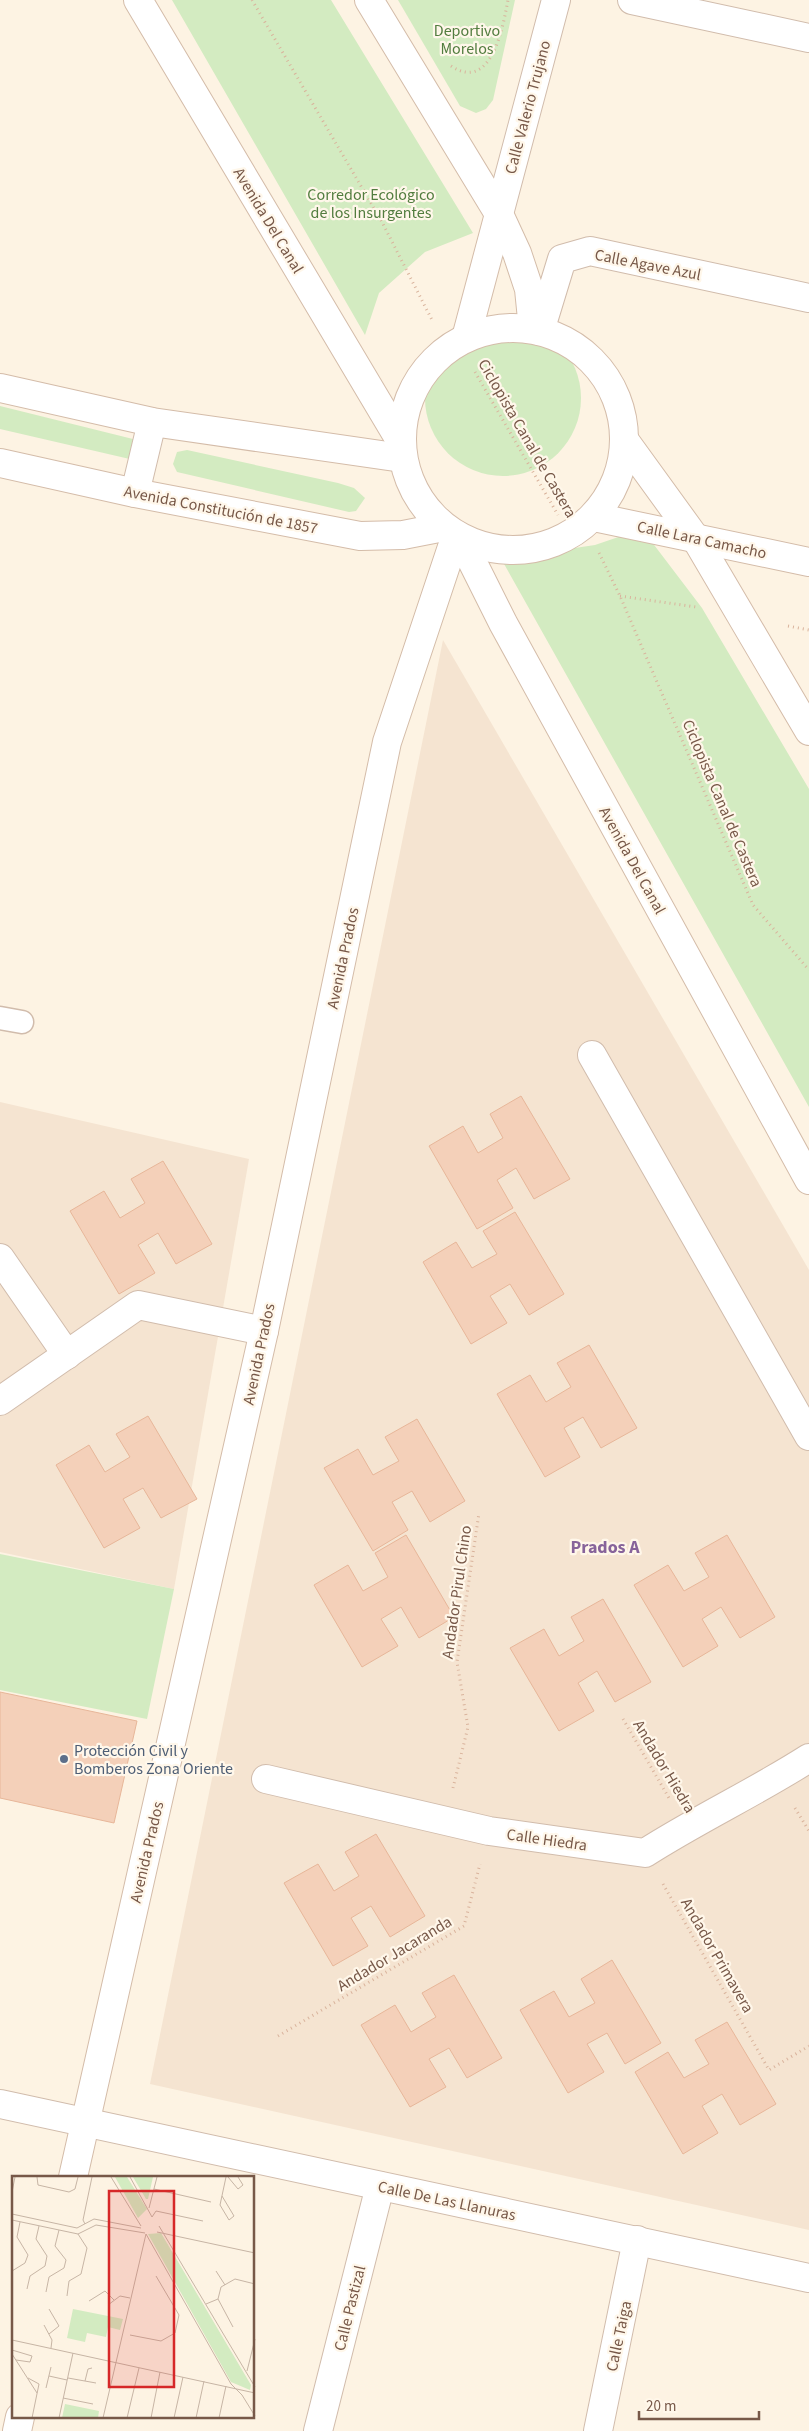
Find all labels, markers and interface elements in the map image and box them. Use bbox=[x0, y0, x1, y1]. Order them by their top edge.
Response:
park label: Deportivo Morelos bbox=[434, 20, 500, 60]
street label: Calle Valerio Trujano bbox=[500, 38, 556, 176]
street label: Avenida Del Canal bbox=[228, 163, 308, 278]
park label: Corredor Ecológico de los Insurgentes bbox=[307, 184, 435, 224]
street label: Calle Agave Azul bbox=[593, 244, 703, 286]
street label: Ciclopista Canal de Castera bbox=[473, 355, 582, 522]
street label: Avenida Constitución de 1857 bbox=[122, 480, 320, 540]
street label: Calle Lara Camacho bbox=[635, 515, 769, 564]
street label: Ciclopista Canal de Castera bbox=[677, 716, 767, 890]
street label: Avenida Del Canal bbox=[593, 803, 671, 918]
street label: Avenida Prados bbox=[321, 905, 365, 1011]
street label: Avenida Prados bbox=[237, 1301, 281, 1407]
street label: Andador Pirul Chino bbox=[437, 1524, 477, 1660]
district label: Prados A bbox=[571, 1535, 640, 1560]
street label: Andador Hiedra bbox=[628, 1716, 701, 1817]
place label: Protección Civil y Bomberos Zona Oriente bbox=[74, 1740, 233, 1780]
marker: Protección Civil y Bomberos Zona Oriente bbox=[58, 1753, 70, 1765]
street label: Avenida Prados bbox=[125, 1799, 169, 1905]
street label: Calle Hiedra bbox=[505, 1823, 588, 1857]
street label: Andador Primavera bbox=[675, 1894, 759, 2017]
street label: Andador Jacaranda bbox=[333, 1911, 456, 1997]
inset map bbox=[12, 2176, 255, 2418]
street label: Calle De Las Llanuras bbox=[376, 2176, 518, 2226]
street label: Calle Pastizal bbox=[329, 2263, 371, 2353]
street label: Calle Taiga bbox=[601, 2299, 637, 2374]
scale bar bbox=[639, 2388, 759, 2420]
text: 20 m bbox=[646, 2396, 676, 2417]

